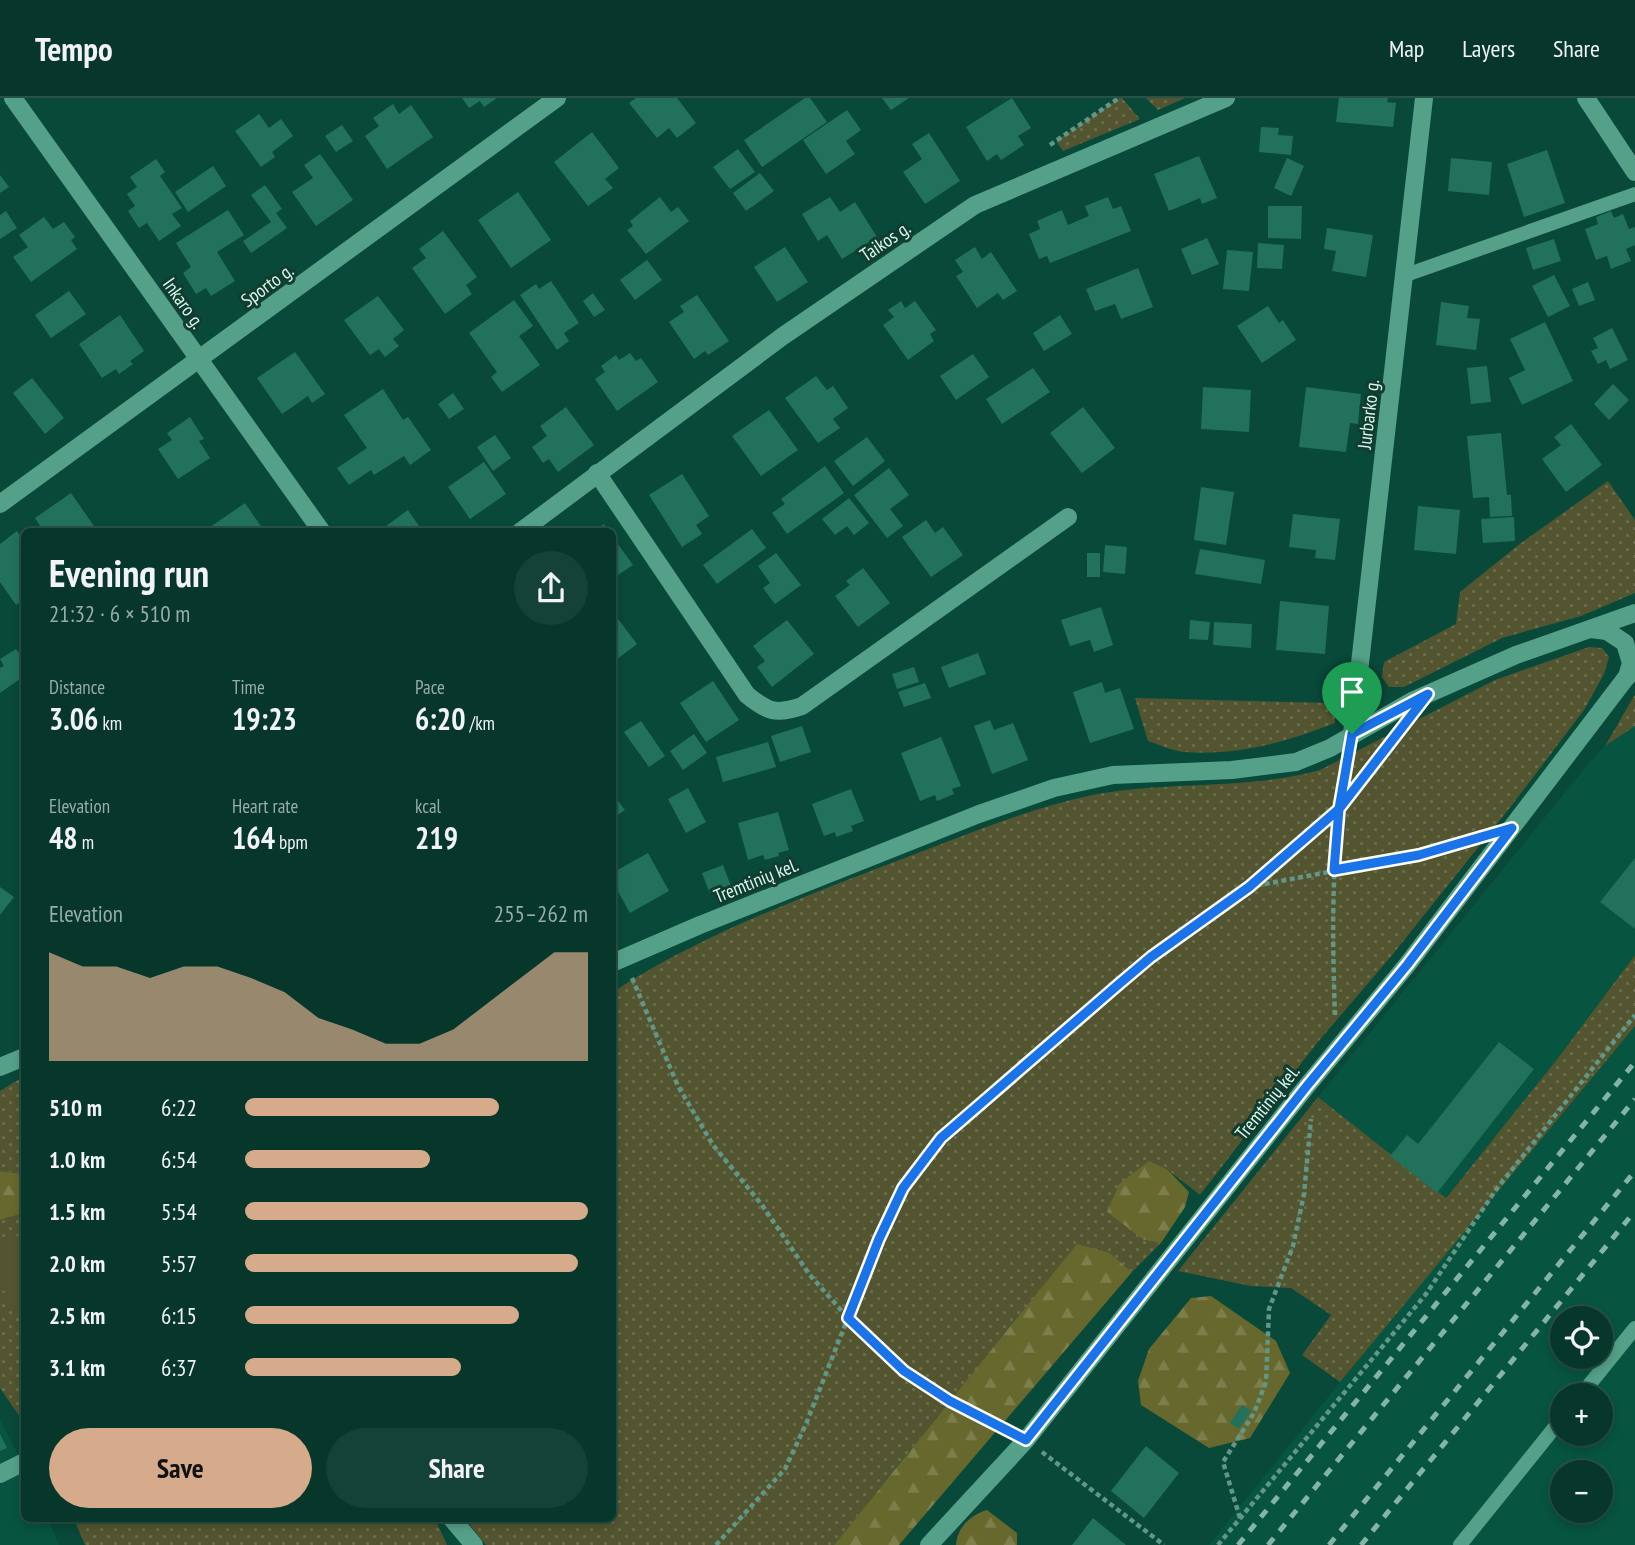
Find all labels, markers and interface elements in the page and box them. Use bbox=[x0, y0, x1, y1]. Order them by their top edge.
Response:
text: Tempo bbox=[35, 27, 113, 70]
text: Map bbox=[1389, 33, 1424, 64]
text: Layers bbox=[1462, 33, 1515, 64]
text: Share bbox=[1553, 33, 1600, 64]
street label: Taikos g. bbox=[855, 215, 915, 267]
street label: Sporto g. bbox=[236, 258, 298, 312]
street label: Inkaro g. bbox=[158, 273, 210, 333]
street label: Jurbarko g. bbox=[1352, 378, 1384, 451]
text: Evening run bbox=[49, 548, 209, 597]
button: share bbox=[514, 551, 588, 625]
text: 21:32 · 6 × 510 m bbox=[49, 599, 190, 628]
pin bbox=[1322, 662, 1382, 734]
icon: arrive bbox=[1333, 673, 1371, 711]
text: Distance bbox=[49, 675, 105, 699]
text: Time bbox=[232, 675, 265, 699]
text: Pace bbox=[415, 675, 445, 699]
text: 3.06 bbox=[49, 699, 98, 738]
text: 19:23 bbox=[232, 699, 297, 738]
text: 6:20 bbox=[415, 699, 466, 738]
text: km bbox=[98, 711, 122, 735]
text: /km bbox=[466, 711, 495, 735]
text: Elevation bbox=[49, 794, 110, 818]
text: Heart rate bbox=[232, 794, 298, 818]
text: kcal bbox=[415, 794, 441, 818]
text: 48 bbox=[49, 818, 78, 857]
text: 164 bbox=[232, 818, 275, 857]
text: 219 bbox=[415, 818, 458, 857]
text: m bbox=[78, 830, 94, 854]
text: bpm bbox=[275, 830, 308, 854]
street label: Tremtinių kel. bbox=[710, 852, 802, 908]
text: Elevation bbox=[49, 899, 123, 928]
text: 255–262 m bbox=[494, 899, 588, 928]
street label: Tremtinių kel. bbox=[1230, 1060, 1304, 1144]
text: 510 m bbox=[49, 1093, 102, 1122]
text: 6:22 bbox=[161, 1093, 197, 1122]
text: 1.0 km bbox=[49, 1145, 105, 1174]
text: 6:54 bbox=[161, 1145, 197, 1174]
text: 1.5 km bbox=[49, 1197, 105, 1226]
text: 5:54 bbox=[161, 1197, 197, 1226]
text: 2.0 km bbox=[49, 1249, 105, 1278]
text: 5:57 bbox=[161, 1249, 197, 1278]
text: 2.5 km bbox=[49, 1301, 105, 1330]
text: 6:15 bbox=[161, 1301, 197, 1330]
map controls bbox=[1550, 1306, 1613, 1523]
button: locate bbox=[1550, 1306, 1613, 1369]
text: 3.1 km bbox=[49, 1353, 105, 1382]
text: 6:37 bbox=[161, 1353, 197, 1382]
button: + bbox=[1550, 1383, 1613, 1446]
button: Save bbox=[49, 1428, 312, 1508]
button: Share bbox=[326, 1428, 588, 1508]
button: − bbox=[1550, 1460, 1613, 1523]

